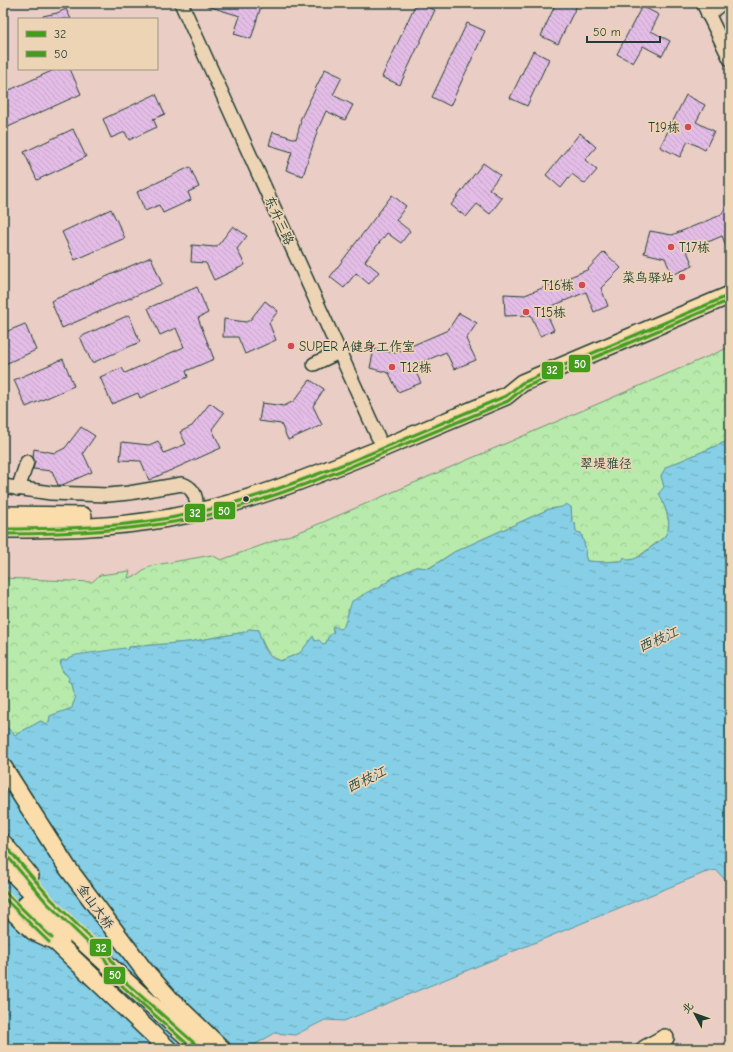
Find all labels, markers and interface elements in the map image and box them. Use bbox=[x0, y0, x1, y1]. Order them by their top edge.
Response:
legend bbox=[18, 18, 158, 70]
scale bar bbox=[587, 18, 660, 44]
text: 50 m bbox=[593, 25, 621, 39]
text: 32 bbox=[54, 27, 66, 41]
text: 50 bbox=[54, 47, 68, 61]
place label: T19栋 bbox=[648, 120, 680, 135]
marker: T19栋 bbox=[683, 122, 693, 132]
street label: 东升三路 bbox=[262, 193, 297, 247]
place label: T17栋 bbox=[679, 240, 710, 255]
marker: T17栋 bbox=[666, 242, 676, 252]
place label: 菜鸟驿站 bbox=[622, 270, 674, 285]
marker: 菜鸟驿站 bbox=[677, 272, 687, 282]
place label: T16栋 bbox=[542, 278, 574, 293]
marker: T16栋 bbox=[577, 280, 587, 290]
place label: T15栋 bbox=[534, 305, 566, 320]
marker: T15栋 bbox=[521, 307, 531, 317]
place label: SUPER A健身工作室 bbox=[299, 339, 415, 354]
marker: SUPER A健身工作室 bbox=[286, 341, 296, 351]
line badge: 50 bbox=[568, 354, 591, 373]
text: 50 bbox=[574, 358, 586, 371]
place label: T12栋 bbox=[400, 360, 432, 375]
line badge: 32 bbox=[541, 361, 564, 380]
marker: T12栋 bbox=[387, 362, 397, 372]
text: 32 bbox=[547, 364, 558, 377]
park label: 翠堤雅径 bbox=[580, 456, 632, 471]
unlabelled marker bbox=[241, 494, 251, 504]
line badge: 50 bbox=[213, 501, 236, 520]
line badge: 32 bbox=[184, 503, 206, 523]
text: 50 bbox=[218, 505, 230, 518]
text: 32 bbox=[190, 507, 201, 520]
water label: 西枝江 bbox=[636, 623, 682, 656]
water label: 西枝江 bbox=[344, 762, 390, 796]
street label: 金山大桥 bbox=[74, 881, 117, 932]
line badge: 32 bbox=[89, 938, 112, 957]
text: 32 bbox=[96, 942, 107, 955]
line badge: 50 bbox=[103, 966, 126, 985]
text: 50 bbox=[109, 969, 121, 982]
north arrow bbox=[675, 994, 715, 1034]
text: 北 bbox=[679, 999, 696, 1016]

